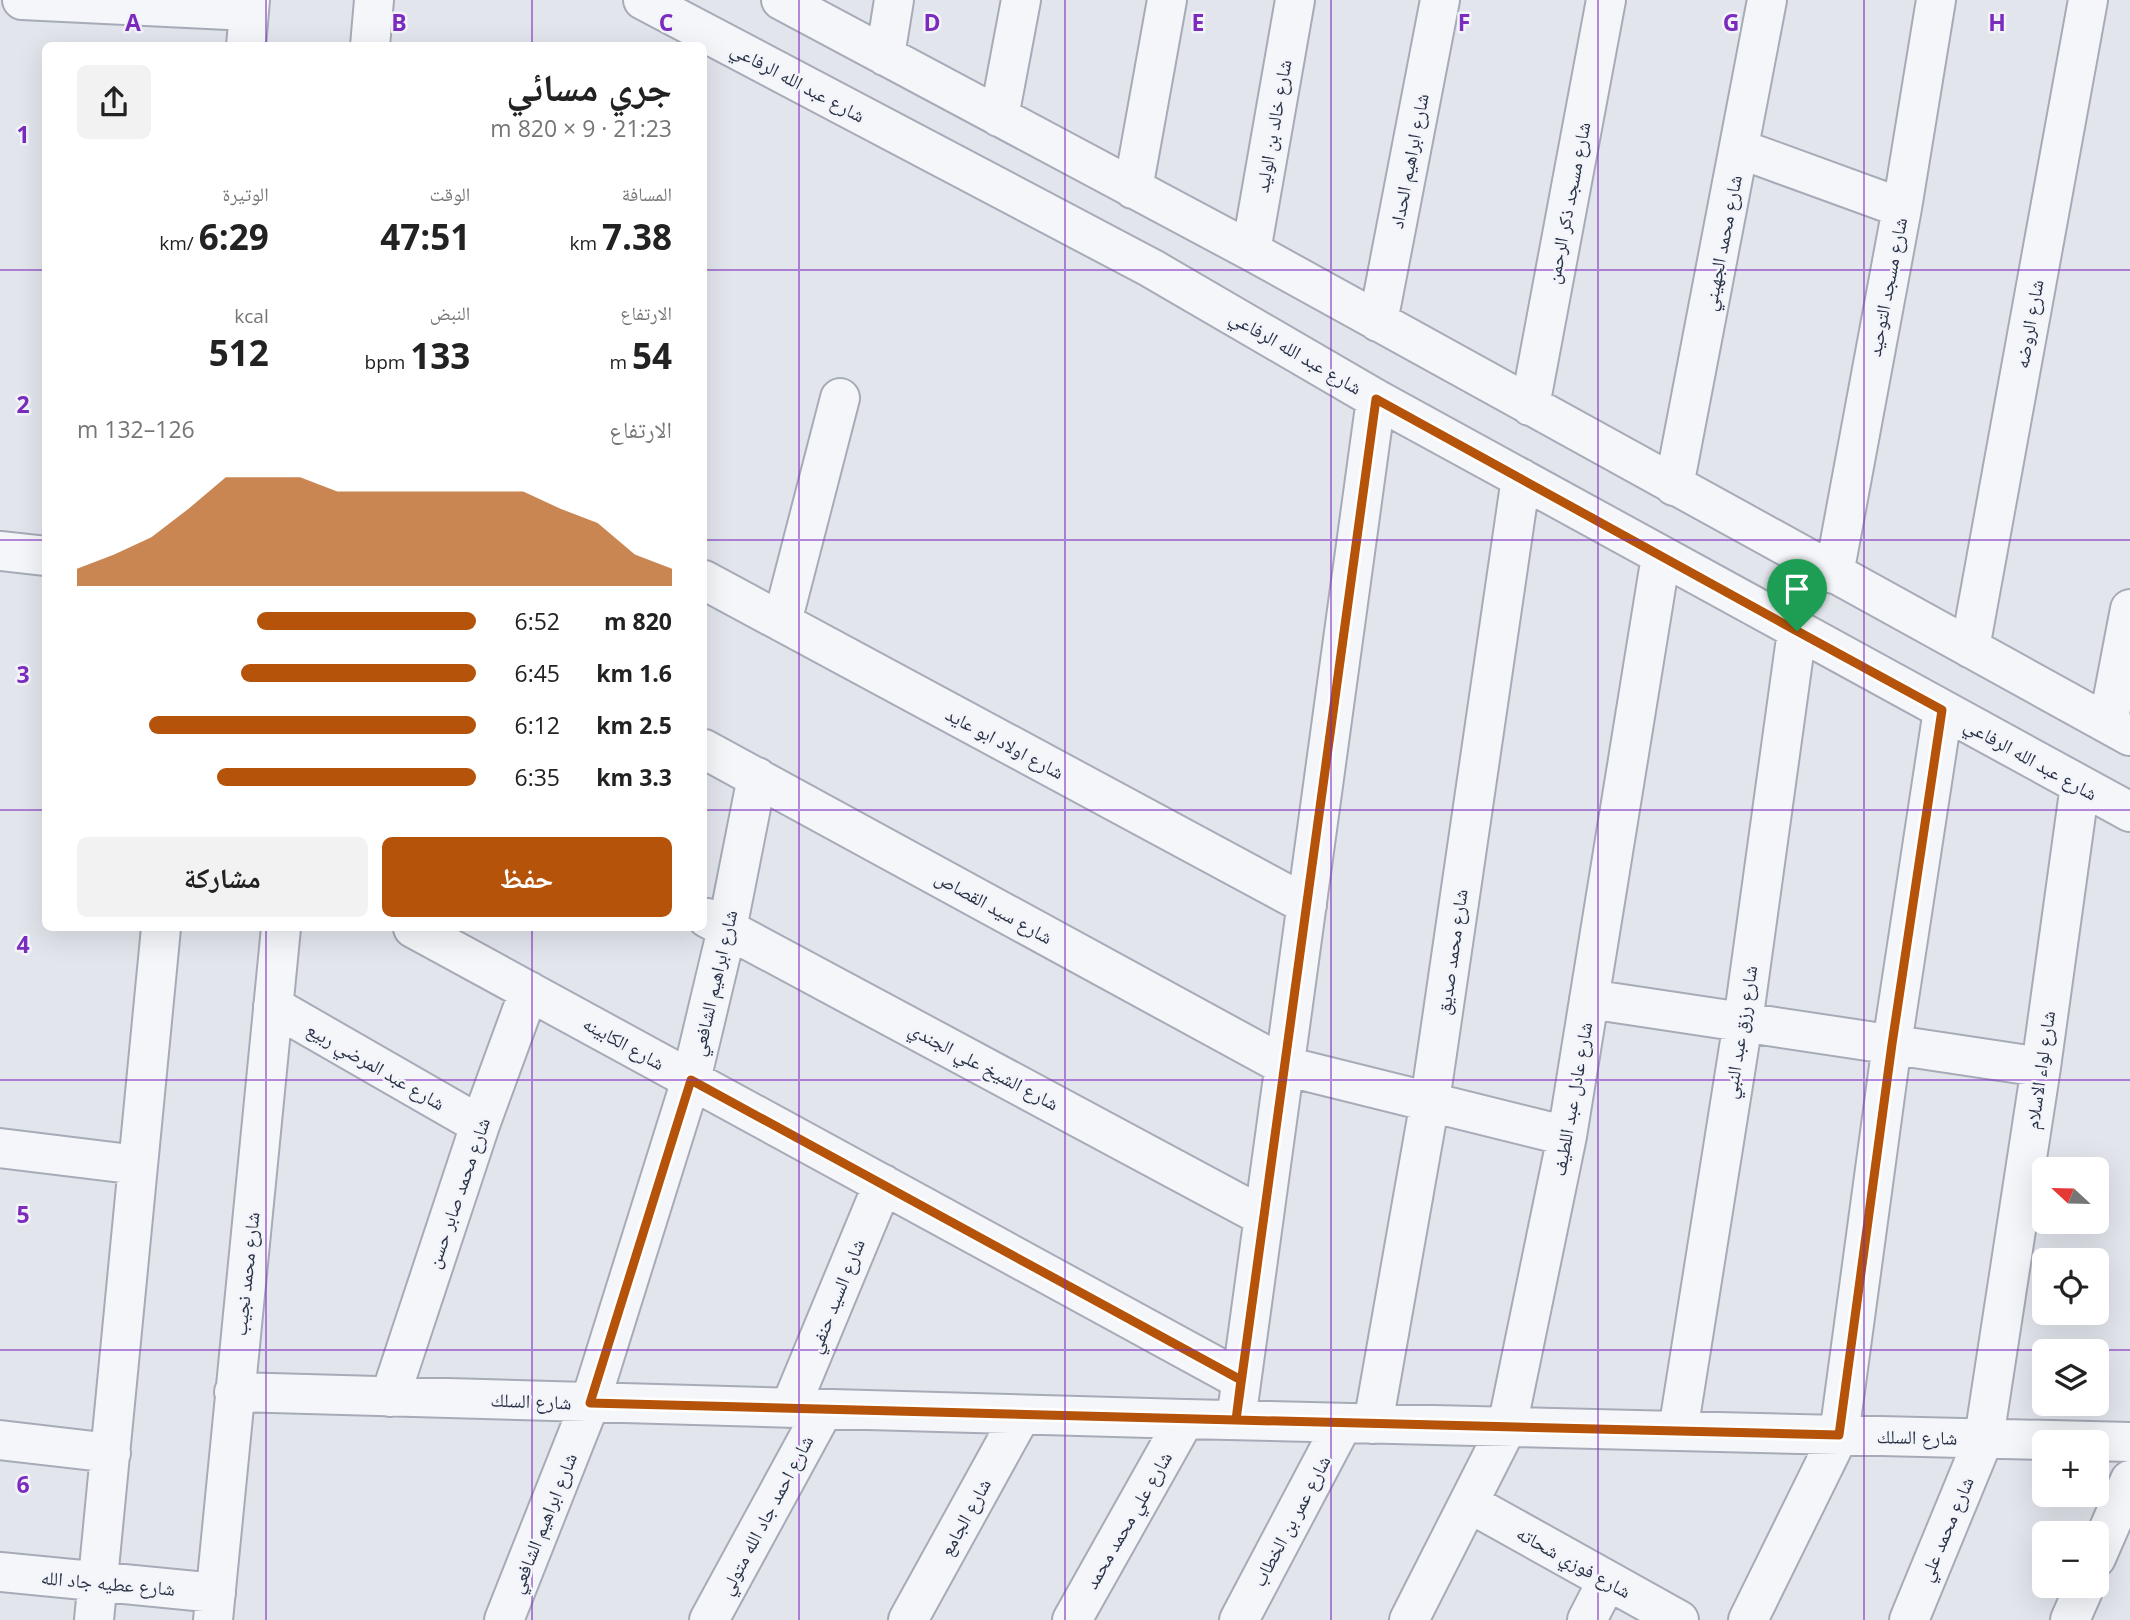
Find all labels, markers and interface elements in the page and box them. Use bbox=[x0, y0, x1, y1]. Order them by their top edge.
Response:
text: A bbox=[125, 6, 141, 38]
text: B bbox=[391, 6, 407, 38]
text: C bbox=[659, 6, 673, 38]
text: D bbox=[923, 6, 941, 38]
text: E bbox=[1192, 6, 1204, 38]
text: F bbox=[1458, 6, 1470, 38]
text: G bbox=[1723, 6, 1739, 38]
text: H bbox=[1988, 6, 2006, 38]
street label: شارع عبد الله الرفاعي bbox=[725, 36, 870, 131]
street label: شارع خالد بن الوليد bbox=[1249, 58, 1297, 194]
text: جري مسائي bbox=[506, 60, 672, 112]
button: share bbox=[77, 65, 151, 139]
street label: شارع ابراهيم الحداد bbox=[1383, 91, 1435, 231]
text: 21:23 · 9 × 820 m bbox=[490, 112, 672, 144]
text: 1 bbox=[16, 118, 30, 150]
street label: شارع مسجد ذكر الرحمن bbox=[1540, 120, 1596, 286]
street label: شارع محمد الجهيني bbox=[1696, 173, 1751, 314]
text: الوتيرة bbox=[222, 181, 269, 207]
text: الوقت bbox=[429, 181, 470, 207]
text: المسافة bbox=[622, 181, 672, 207]
text: 6:29 bbox=[199, 213, 269, 260]
text: 47:51 bbox=[380, 213, 470, 260]
text: 7.38 bbox=[602, 213, 672, 260]
street label: شارع مسجد التوحيد bbox=[1861, 215, 1913, 359]
text: /km bbox=[159, 230, 199, 256]
text: km bbox=[569, 230, 602, 256]
street label: شارع الروضه bbox=[2008, 278, 2050, 370]
text: النبض bbox=[430, 300, 470, 326]
text: الارتفاع bbox=[620, 300, 672, 326]
text: kcal bbox=[234, 303, 269, 329]
street label: شارع عبد الله الرفاعي bbox=[1224, 304, 1367, 403]
text: 512 bbox=[209, 329, 269, 376]
text: 133 bbox=[410, 332, 470, 379]
text: 54 bbox=[632, 332, 672, 379]
text: bpm bbox=[365, 349, 410, 375]
text: m bbox=[609, 349, 632, 375]
text: 2 bbox=[16, 388, 30, 420]
text: 126–132 m bbox=[77, 413, 195, 445]
text: الارتفاع bbox=[609, 413, 672, 445]
pin bbox=[1767, 559, 1827, 631]
icon: arrive bbox=[1778, 570, 1816, 608]
text: 6:52 bbox=[515, 605, 560, 637]
text: 820 m bbox=[604, 605, 672, 637]
text: 6:45 bbox=[515, 657, 560, 689]
text: 1.6 km bbox=[596, 657, 672, 689]
text: 3 bbox=[16, 658, 30, 690]
street label: شارع اولاد ابو عايد bbox=[941, 701, 1069, 785]
text: 6:12 bbox=[515, 709, 560, 741]
text: 2.5 km bbox=[596, 709, 672, 741]
street label: شارع عبد الله الرفاعي bbox=[1958, 712, 2102, 809]
text: 6:35 bbox=[515, 761, 560, 793]
text: 3.3 km bbox=[596, 761, 672, 793]
button: مشاركة bbox=[77, 837, 368, 917]
button: حفظ bbox=[382, 837, 672, 917]
street label: شارع سيد القصاص bbox=[931, 864, 1057, 950]
street label: شارع محمد صديق bbox=[1430, 887, 1474, 1017]
street label: شارع ابراهيم الشافعي bbox=[685, 907, 746, 1059]
text: 4 bbox=[16, 928, 30, 960]
street label: شارع رزق عبد النبي bbox=[1717, 963, 1766, 1101]
street label: شارع لواء الاسلام bbox=[2019, 1009, 2062, 1131]
street label: شارع الكابينه bbox=[579, 1010, 669, 1076]
street label: شارع الشيخ علي الجندي bbox=[903, 1015, 1064, 1119]
street label: شارع عبد المرضي ربيع bbox=[301, 1016, 450, 1119]
street label: شارع عادل عبد اللطيف bbox=[1546, 1020, 1598, 1178]
street label: شارع محمد صابر حسن bbox=[420, 1114, 496, 1272]
north arrow bbox=[2032, 1157, 2109, 1234]
map controls bbox=[2032, 1157, 2109, 1598]
text: 5 bbox=[16, 1198, 30, 1230]
street label: شارع محمد نجيب bbox=[227, 1211, 265, 1337]
street label: شارع السيد حنفي bbox=[801, 1235, 873, 1358]
button: locate bbox=[2032, 1248, 2109, 1325]
button: layers bbox=[2032, 1339, 2109, 1416]
street label: شارع السلك bbox=[490, 1387, 572, 1415]
street label: شارع السلك bbox=[1876, 1423, 1958, 1451]
button: + bbox=[2032, 1430, 2109, 1507]
street label: شارع احمد جاد الله متولي bbox=[713, 1431, 822, 1601]
street label: شارع علي محمد محمد bbox=[1078, 1447, 1180, 1595]
street label: شارع ابراهيم الشافعي bbox=[503, 1449, 586, 1598]
street label: شارع عمر بن الخطاب bbox=[1245, 1451, 1337, 1591]
text: 6 bbox=[16, 1468, 30, 1500]
street label: شارع محمد علي bbox=[1912, 1473, 1982, 1586]
street label: شارع الجامع bbox=[933, 1474, 997, 1560]
street label: شارع فوزي شحاته bbox=[1511, 1520, 1636, 1607]
button: − bbox=[2032, 1521, 2109, 1598]
street label: شارع عطيه جاد الله bbox=[40, 1564, 176, 1602]

